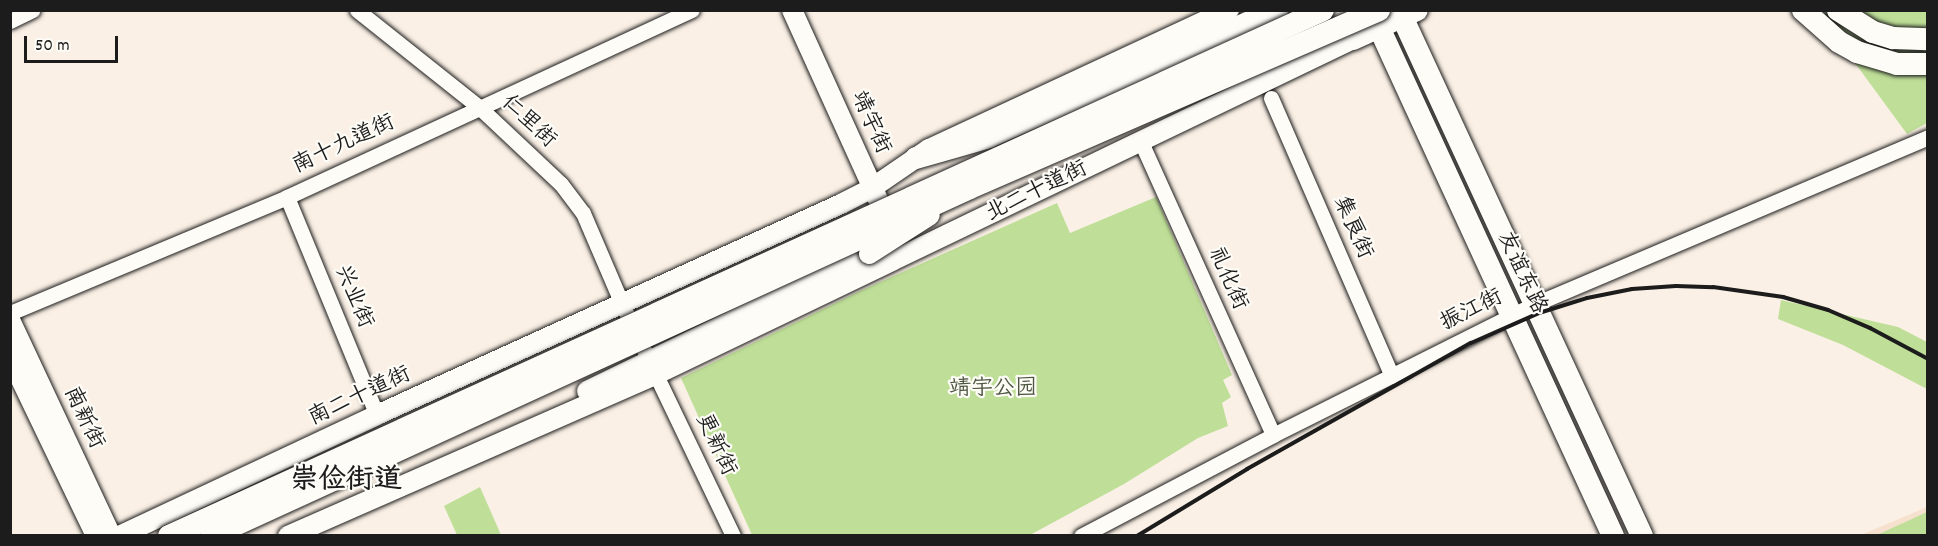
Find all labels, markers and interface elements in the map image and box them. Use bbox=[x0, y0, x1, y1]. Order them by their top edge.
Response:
scale bar bbox=[27, 24, 122, 62]
text: 50 m bbox=[35, 34, 70, 59]
street label: 靖宇街 bbox=[845, 87, 895, 159]
street label: 仁里街 bbox=[495, 90, 561, 154]
street label: 南十九道街 bbox=[289, 110, 399, 180]
street label: 北二十道街 bbox=[982, 156, 1092, 228]
street label: 集良街 bbox=[1327, 192, 1377, 264]
street label: 友谊东路 bbox=[1490, 228, 1552, 318]
street label: 礼化街 bbox=[1202, 243, 1252, 315]
street label: 兴业街 bbox=[328, 261, 378, 333]
street label: 振江街 bbox=[1437, 285, 1507, 337]
street label: 南二十道街 bbox=[305, 362, 415, 432]
park label: 靖宇公园 bbox=[949, 377, 1037, 403]
street label: 南新街 bbox=[57, 383, 109, 453]
street label: 更新街 bbox=[689, 410, 741, 480]
district label: 崇俭街道 bbox=[290, 465, 402, 499]

